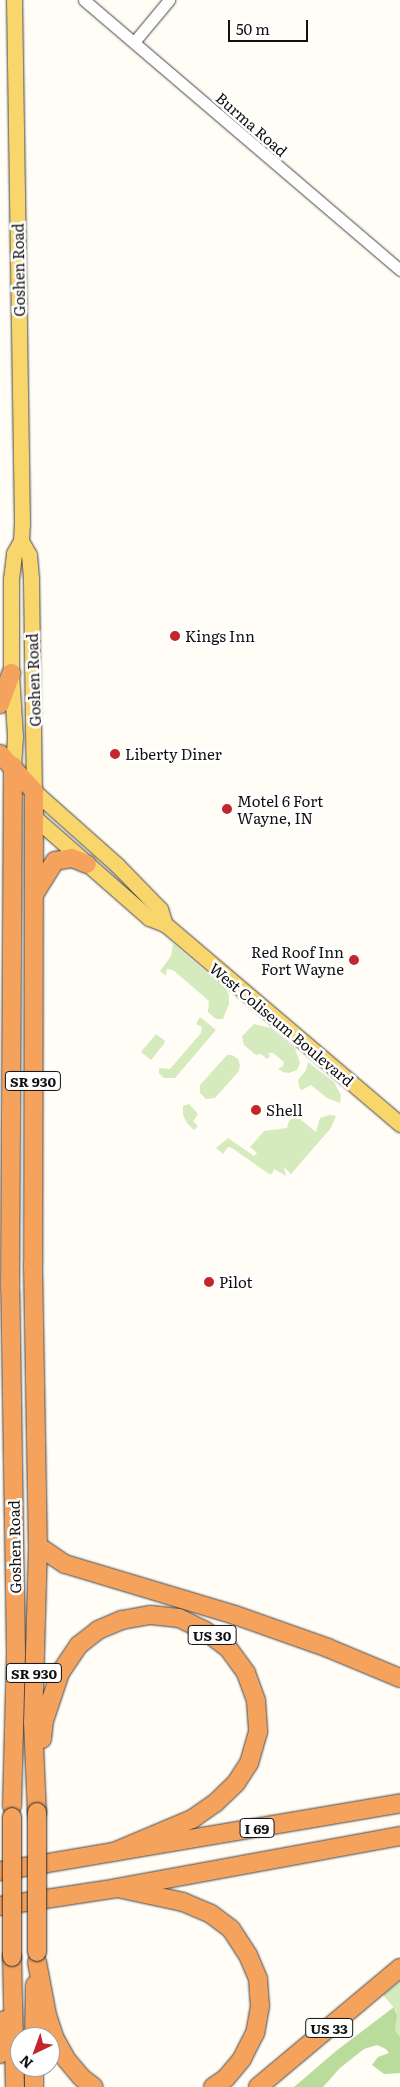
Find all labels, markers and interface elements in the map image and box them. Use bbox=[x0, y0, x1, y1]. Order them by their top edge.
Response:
scale bar bbox=[230, 10, 310, 42]
text: 50 m bbox=[236, 17, 270, 40]
street label: Burma Road bbox=[213, 88, 291, 160]
street label: Goshen Road bbox=[8, 223, 28, 317]
place label: Kings Inn bbox=[185, 627, 255, 645]
marker: Kings Inn bbox=[169, 630, 181, 642]
street label: Goshen Road bbox=[22, 633, 44, 727]
place label: Liberty Diner bbox=[125, 745, 222, 763]
marker: Liberty Diner bbox=[109, 748, 121, 760]
place label: Motel 6 Fort Wayne, IN bbox=[237, 791, 323, 826]
marker: Motel 6 Fort Wayne, IN bbox=[221, 803, 233, 815]
place label: Red Roof Inn Fort Wayne bbox=[251, 942, 344, 977]
marker: Red Roof Inn Fort Wayne bbox=[348, 954, 360, 966]
street label: West Coliseum Boulevard bbox=[206, 959, 358, 1089]
road number: SR 930 bbox=[4, 1070, 62, 1092]
place label: Shell bbox=[266, 1101, 302, 1119]
marker: Shell bbox=[250, 1104, 262, 1116]
place label: Pilot bbox=[219, 1273, 253, 1291]
marker: Pilot bbox=[203, 1276, 215, 1288]
street label: Goshen Road bbox=[4, 1500, 24, 1594]
road number: US 30 bbox=[187, 1624, 237, 1646]
road number: SR 930 bbox=[5, 1662, 63, 1685]
road number: I 69 bbox=[240, 1816, 274, 1840]
road number: US 33 bbox=[304, 2016, 354, 2040]
north arrow bbox=[10, 2027, 60, 2077]
text: N bbox=[15, 2051, 37, 2074]

